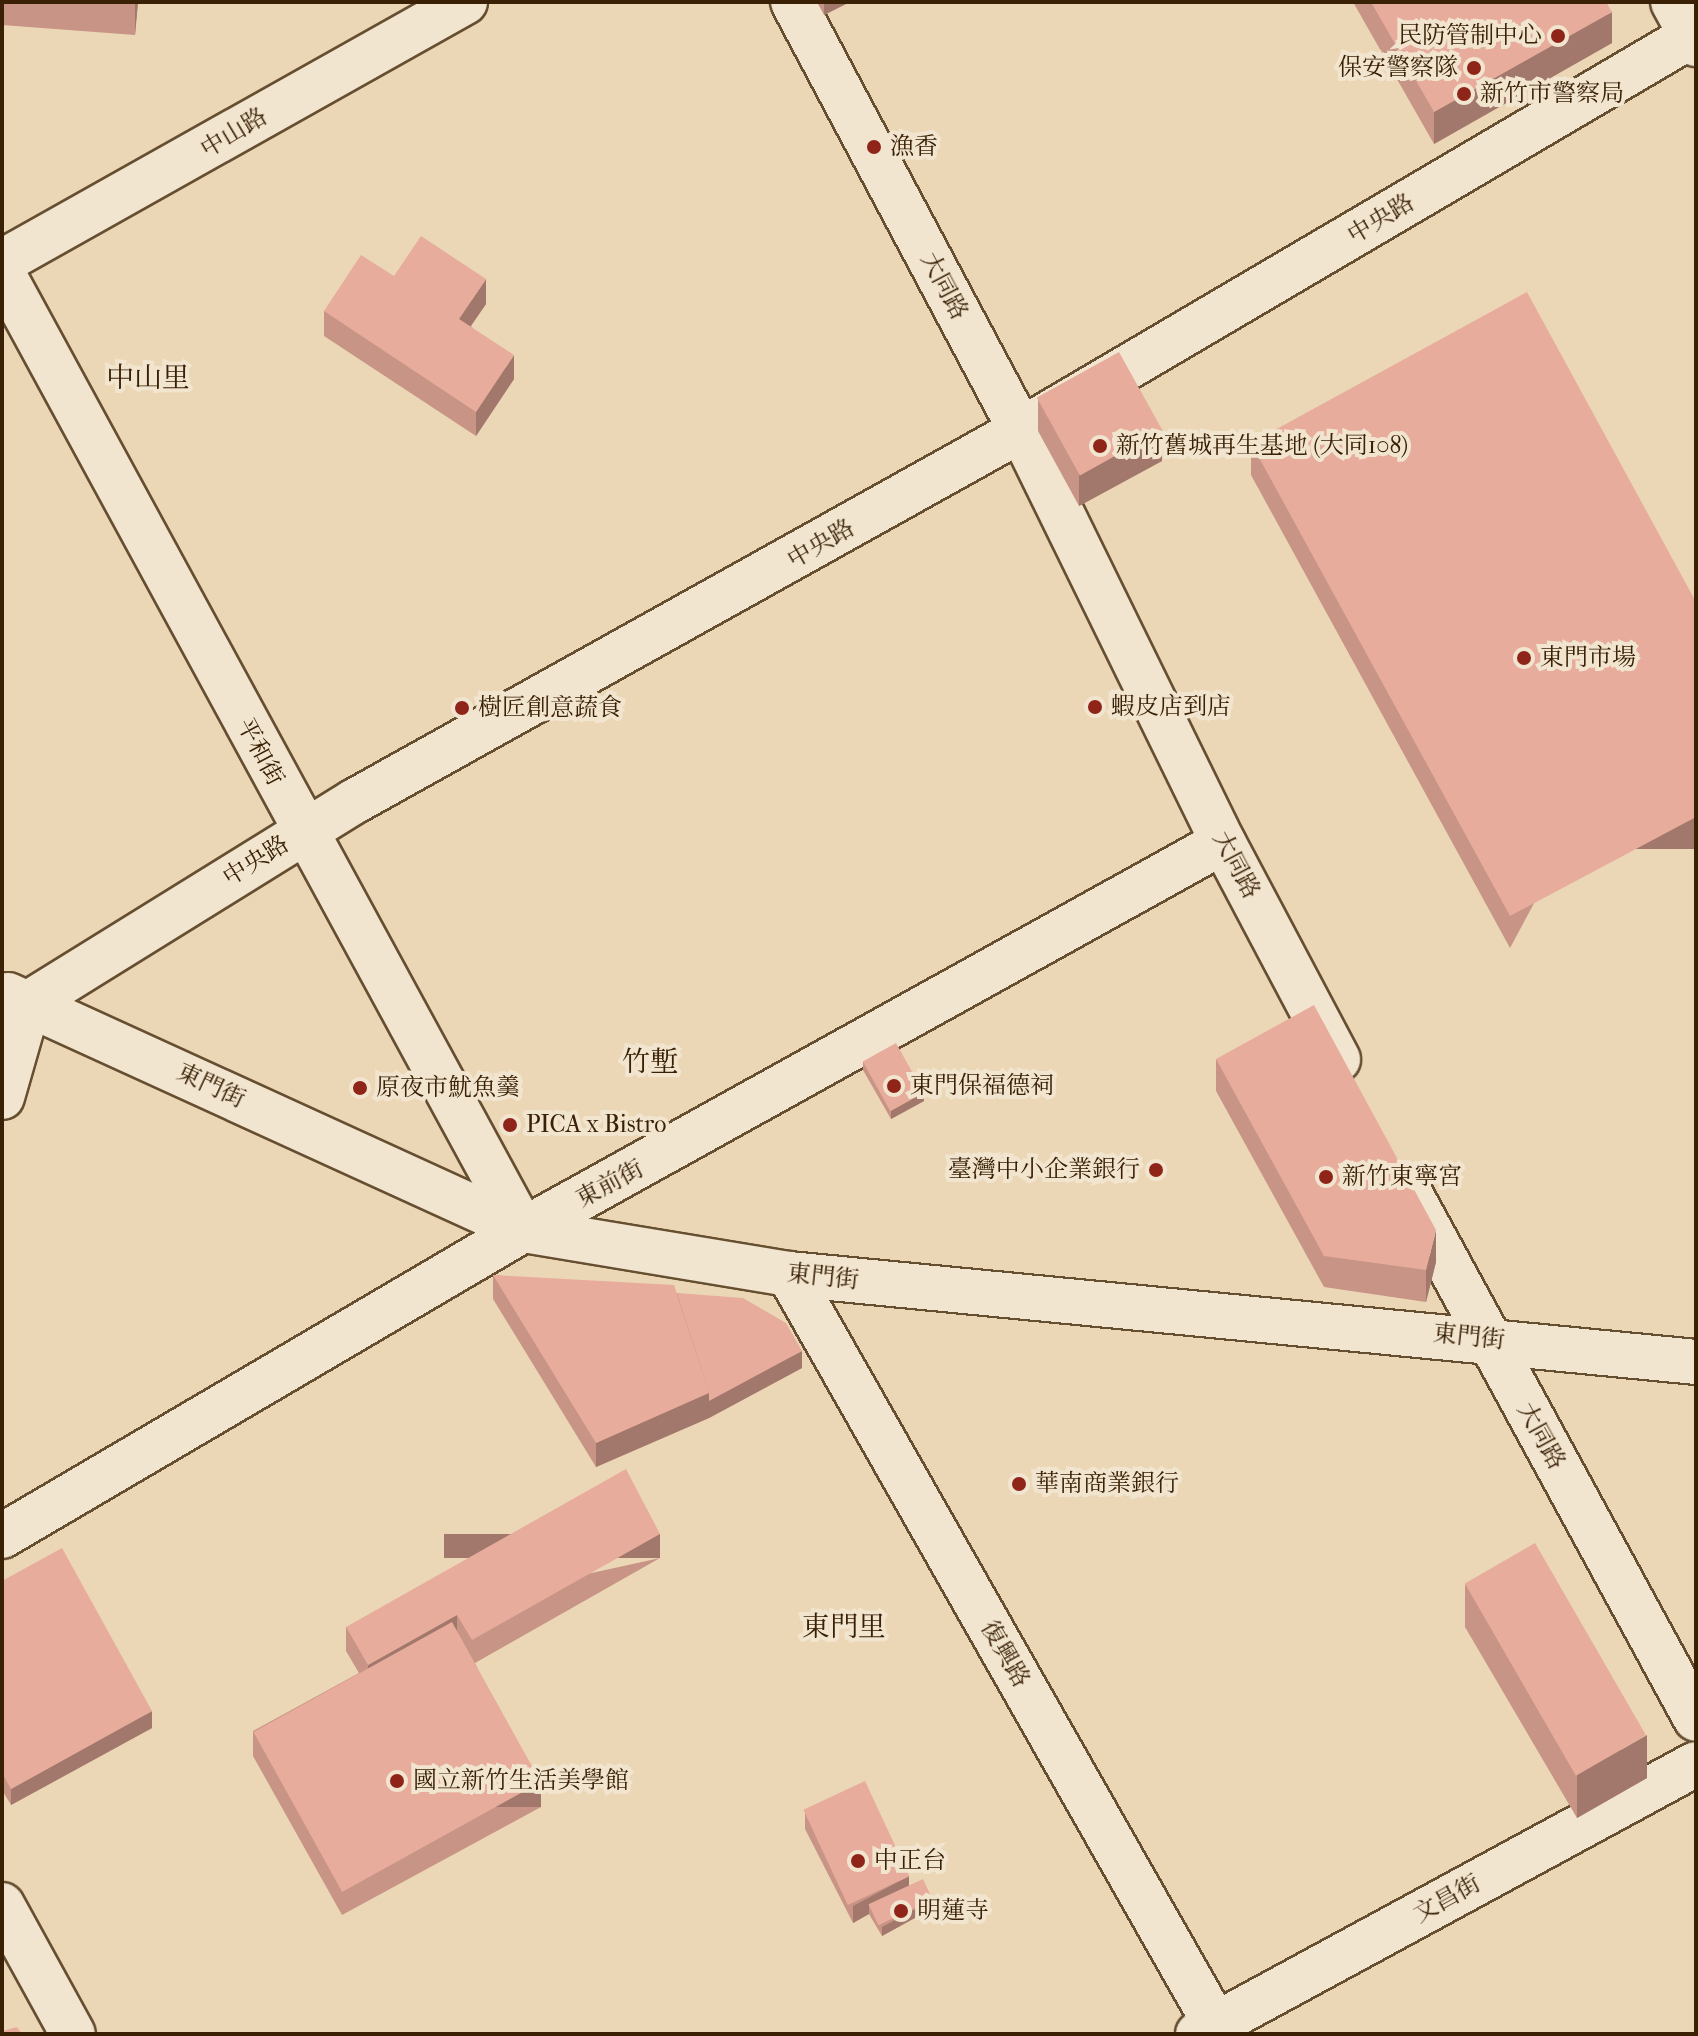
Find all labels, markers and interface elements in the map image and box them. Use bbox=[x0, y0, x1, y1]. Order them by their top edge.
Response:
place label: 民防管制中心 bbox=[1398, 22, 1542, 50]
marker: 民防管制中心 bbox=[1549, 27, 1567, 45]
place label: 保安警察隊 bbox=[1338, 54, 1458, 82]
marker: 保安警察隊 bbox=[1465, 59, 1483, 77]
place label: 新竹市警察局 bbox=[1480, 80, 1624, 108]
marker: 新竹市警察局 bbox=[1455, 85, 1473, 103]
street label: 中山路 bbox=[196, 102, 272, 164]
place label: 漁香 bbox=[890, 133, 938, 161]
marker: 漁香 bbox=[865, 138, 883, 156]
street label: 中央路 bbox=[1343, 188, 1419, 250]
street label: 大同路 bbox=[914, 247, 974, 325]
district label: 中山里 bbox=[106, 361, 190, 395]
place label: 新竹舊城再生基地 (大同108) bbox=[1116, 432, 1408, 460]
marker: 新竹舊城再生基地 (大同108) bbox=[1091, 437, 1109, 455]
street label: 中央路 bbox=[783, 514, 859, 574]
place label: 東門市場 bbox=[1540, 644, 1636, 672]
marker: 東門市場 bbox=[1515, 649, 1533, 667]
place label: 蝦皮店到店 bbox=[1111, 693, 1231, 721]
place label: 樹匠創意蔬食 bbox=[478, 694, 622, 722]
marker: 蝦皮店到店 bbox=[1086, 698, 1104, 716]
marker: 樹匠創意蔬食 bbox=[453, 699, 471, 717]
street label: 平和街 bbox=[230, 713, 290, 791]
street label: 大同路 bbox=[1206, 826, 1266, 904]
street label: 中央路 bbox=[218, 830, 294, 892]
district label: 竹塹 bbox=[622, 1045, 678, 1079]
street label: 東門街 bbox=[172, 1058, 250, 1114]
place label: 東門保福德祠 bbox=[910, 1072, 1054, 1100]
place label: 原夜市魷魚羹 bbox=[376, 1074, 520, 1102]
marker: 東門保福德祠 bbox=[885, 1077, 903, 1095]
marker: 原夜市魷魚羹 bbox=[351, 1079, 369, 1097]
place label: PICA x Bistro bbox=[526, 1111, 666, 1139]
marker: PICA x Bistro bbox=[501, 1116, 519, 1134]
street label: 東前街 bbox=[571, 1154, 649, 1214]
place label: 臺灣中小企業銀行 bbox=[948, 1156, 1140, 1184]
marker: 臺灣中小企業銀行 bbox=[1147, 1161, 1165, 1179]
place label: 新竹東寧宮 bbox=[1342, 1163, 1462, 1191]
marker: 新竹東寧宮 bbox=[1317, 1168, 1335, 1186]
street label: 東門街 bbox=[786, 1259, 860, 1295]
street label: 東門街 bbox=[1432, 1319, 1506, 1355]
street label: 大同路 bbox=[1511, 1398, 1571, 1474]
place label: 華南商業銀行 bbox=[1035, 1470, 1179, 1498]
marker: 華南商業銀行 bbox=[1010, 1475, 1028, 1493]
district label: 東門里 bbox=[802, 1610, 886, 1644]
street label: 復興路 bbox=[975, 1616, 1035, 1692]
place label: 國立新竹生活美學館 bbox=[413, 1767, 629, 1795]
marker: 國立新竹生活美學館 bbox=[388, 1772, 406, 1790]
place label: 中正台 bbox=[874, 1847, 946, 1875]
marker: 中正台 bbox=[849, 1852, 867, 1870]
street label: 文昌街 bbox=[1409, 1869, 1485, 1929]
place label: 明蓮寺 bbox=[917, 1897, 989, 1925]
marker: 明蓮寺 bbox=[892, 1902, 910, 1920]

